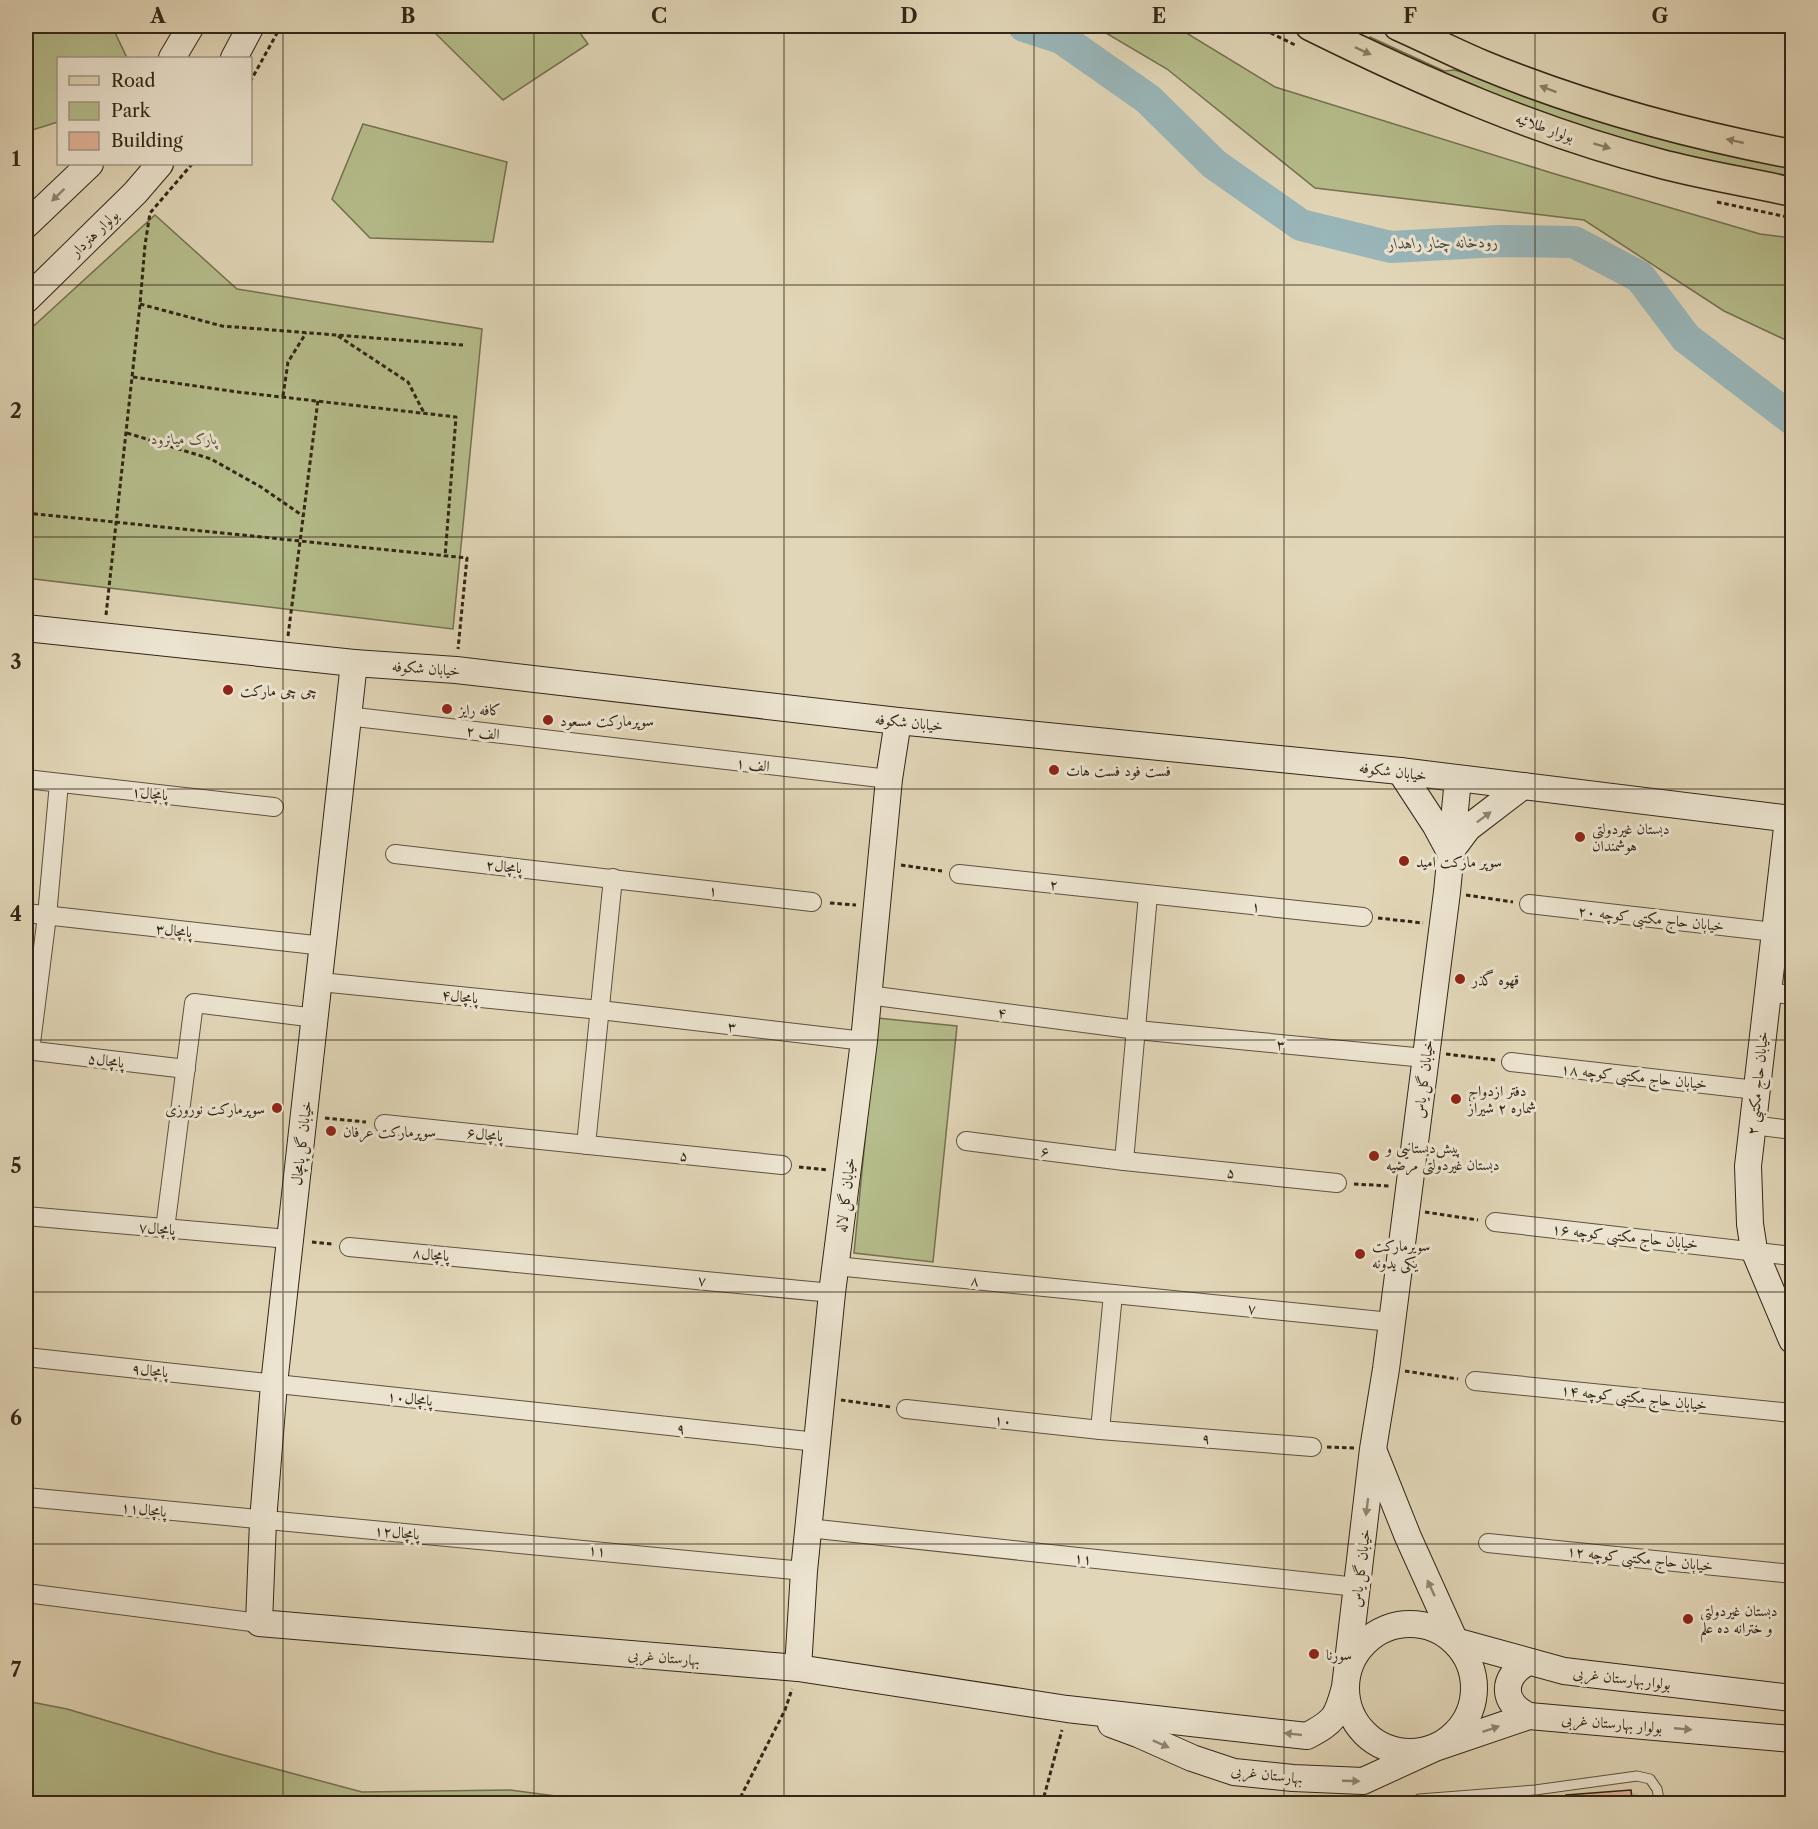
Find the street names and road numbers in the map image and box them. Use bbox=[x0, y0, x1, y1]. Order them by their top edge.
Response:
street label: بولوار طلائیه bbox=[1513, 108, 1577, 146]
street label: بولوار هنردار bbox=[64, 205, 122, 262]
street label: خیابان شکوفه bbox=[391, 656, 461, 680]
street label: خیابان شکوفه bbox=[874, 709, 944, 735]
street label: ۲ الف bbox=[465, 721, 501, 743]
street label: ۱ الف bbox=[735, 753, 771, 775]
street label: خیابان شکوفه bbox=[1358, 757, 1428, 785]
street label: پامچال۱ bbox=[131, 782, 170, 806]
street label: پامچال۲ bbox=[485, 855, 524, 879]
street label: ۲ bbox=[1049, 874, 1059, 894]
street label: ۱ bbox=[707, 880, 719, 900]
street label: ۱ bbox=[1251, 896, 1261, 916]
street label: خیابان حاج مکتبی کوچه ۲۰ bbox=[1577, 901, 1725, 939]
street label: پامچال۳ bbox=[155, 919, 194, 943]
street label: پامچال۴ bbox=[441, 985, 480, 1009]
street label: ۴ bbox=[996, 1002, 1008, 1022]
street label: ۳ bbox=[726, 1016, 738, 1036]
street label: خیابان حاج مکتبی ۲ bbox=[1742, 1030, 1776, 1136]
street label: ۳ bbox=[1276, 1034, 1286, 1054]
street label: خیابان گل یاس bbox=[1409, 1039, 1438, 1119]
street label: پامچال۵ bbox=[86, 1048, 126, 1074]
street label: خیابان حاج مکتبی کوچه ۱۸ bbox=[1560, 1059, 1708, 1097]
street label: خیابان گل پامچال bbox=[286, 1099, 318, 1187]
street label: پامچال۶ bbox=[466, 1123, 505, 1147]
street label: ۶ bbox=[1039, 1141, 1051, 1161]
street label: ۵ bbox=[679, 1145, 689, 1165]
street label: خیابان گل لاله bbox=[831, 1156, 860, 1234]
street label: ۵ bbox=[1226, 1162, 1236, 1182]
street label: پامچال۷ bbox=[138, 1217, 177, 1241]
street label: خیابان حاج مکتبی کوچه ۱۶ bbox=[1551, 1219, 1699, 1257]
street label: پامچال۸ bbox=[412, 1243, 451, 1267]
street label: ۷ bbox=[697, 1270, 707, 1290]
street label: ۸ bbox=[970, 1270, 980, 1290]
street label: ۷ bbox=[1247, 1298, 1257, 1318]
street label: پامچال۹ bbox=[131, 1359, 170, 1383]
street label: خیابان حاج مکتبی کوچه ۱۴ bbox=[1560, 1380, 1708, 1418]
street label: پامچال۱۰ bbox=[386, 1386, 435, 1412]
street label: ۱۰ bbox=[993, 1410, 1013, 1430]
street label: ۹ bbox=[676, 1418, 686, 1438]
street label: ۹ bbox=[1201, 1428, 1211, 1448]
street label: پامچال۱۱ bbox=[120, 1497, 169, 1523]
street label: پامچال۱۲ bbox=[373, 1521, 422, 1546]
street label: خیابان گل یاس bbox=[1346, 1528, 1375, 1608]
street label: ۱۱ bbox=[587, 1540, 607, 1560]
street label: خیابان حاج مکتبی کوچه ۱۲ bbox=[1566, 1541, 1714, 1579]
street label: ۱۱ bbox=[1073, 1548, 1093, 1568]
street label: بهارستان غربی bbox=[627, 1644, 701, 1672]
street label: بولواربهارستان غربی bbox=[1572, 1663, 1672, 1695]
street label: بولوار بهارستان غربی bbox=[1561, 1709, 1663, 1739]
street label: بهارستان غربی bbox=[1230, 1760, 1304, 1790]

